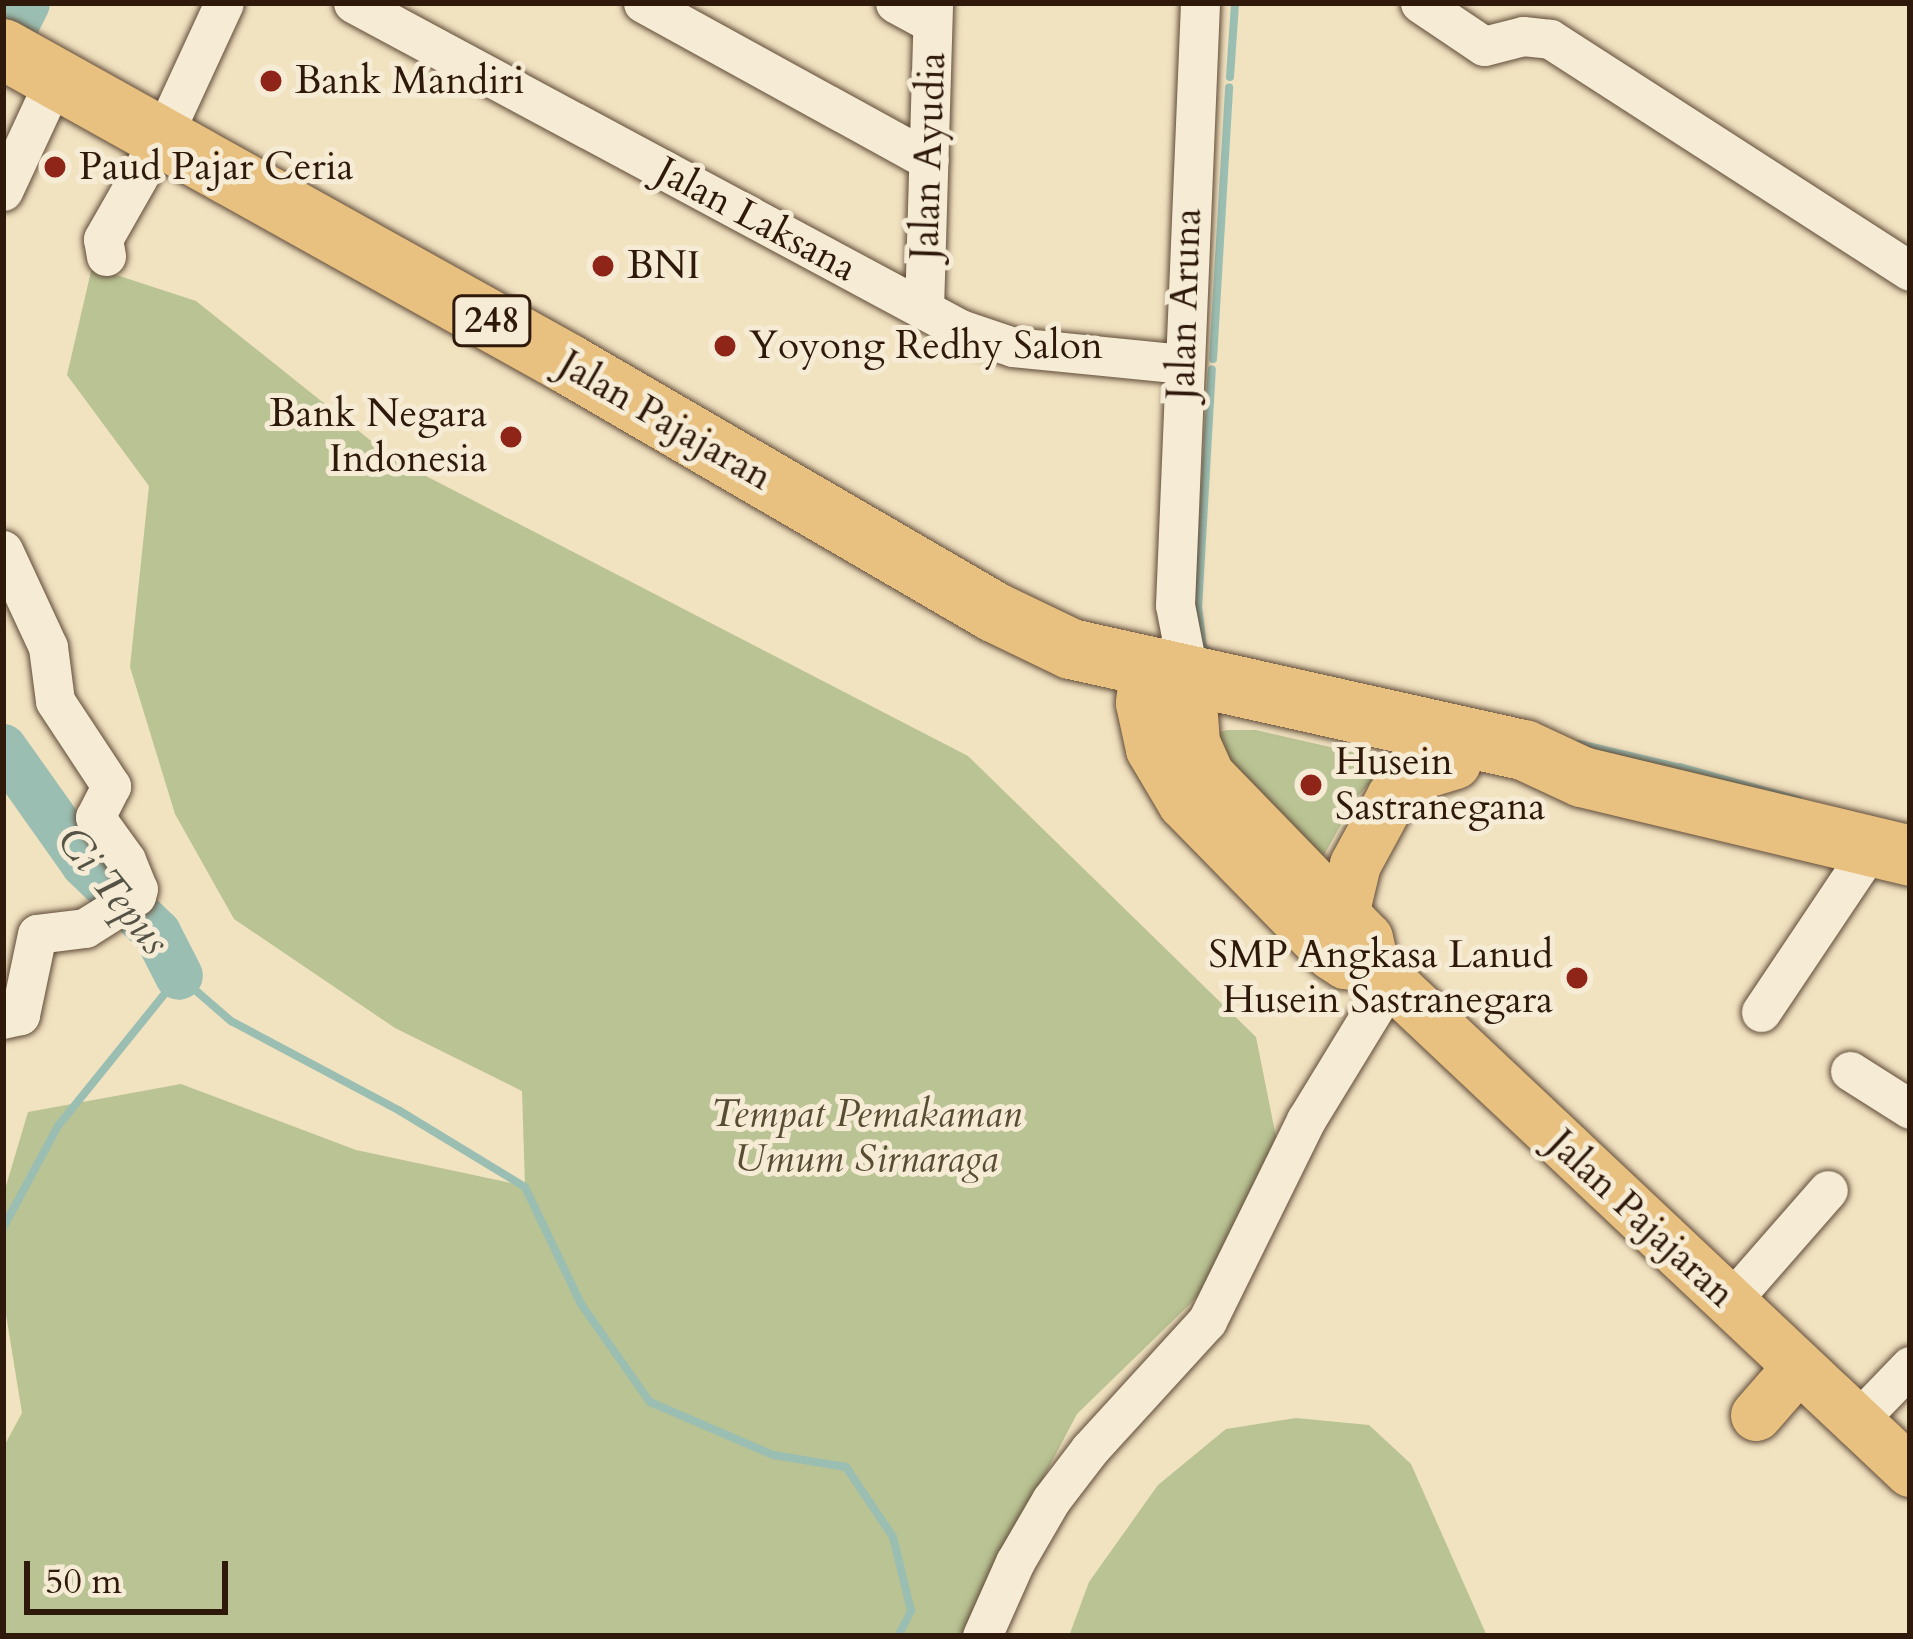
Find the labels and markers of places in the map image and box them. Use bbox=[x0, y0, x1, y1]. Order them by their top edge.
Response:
place label: Bank Mandiri bbox=[295, 58, 525, 104]
marker: Bank Mandiri bbox=[258, 68, 284, 94]
place label: Paud Pajar Ceria bbox=[79, 144, 354, 190]
marker: Paud Pajar Ceria bbox=[42, 154, 68, 180]
place label: BNI bbox=[627, 243, 700, 289]
marker: BNI bbox=[590, 253, 616, 279]
place label: Yoyong Redhy Salon bbox=[749, 323, 1103, 369]
marker: Yoyong Redhy Salon bbox=[712, 333, 738, 359]
place label: Bank Negara Indonesia bbox=[269, 392, 487, 483]
marker: Bank Negara Indonesia bbox=[498, 424, 524, 450]
place label: Husein Sastranegana bbox=[1335, 740, 1545, 831]
marker: Husein Sastranegana bbox=[1298, 772, 1324, 798]
place label: SMP Angkasa Lanud Husein Sastranegara bbox=[1209, 933, 1553, 1024]
marker: SMP Angkasa Lanud Husein Sastranegara bbox=[1564, 965, 1590, 991]

